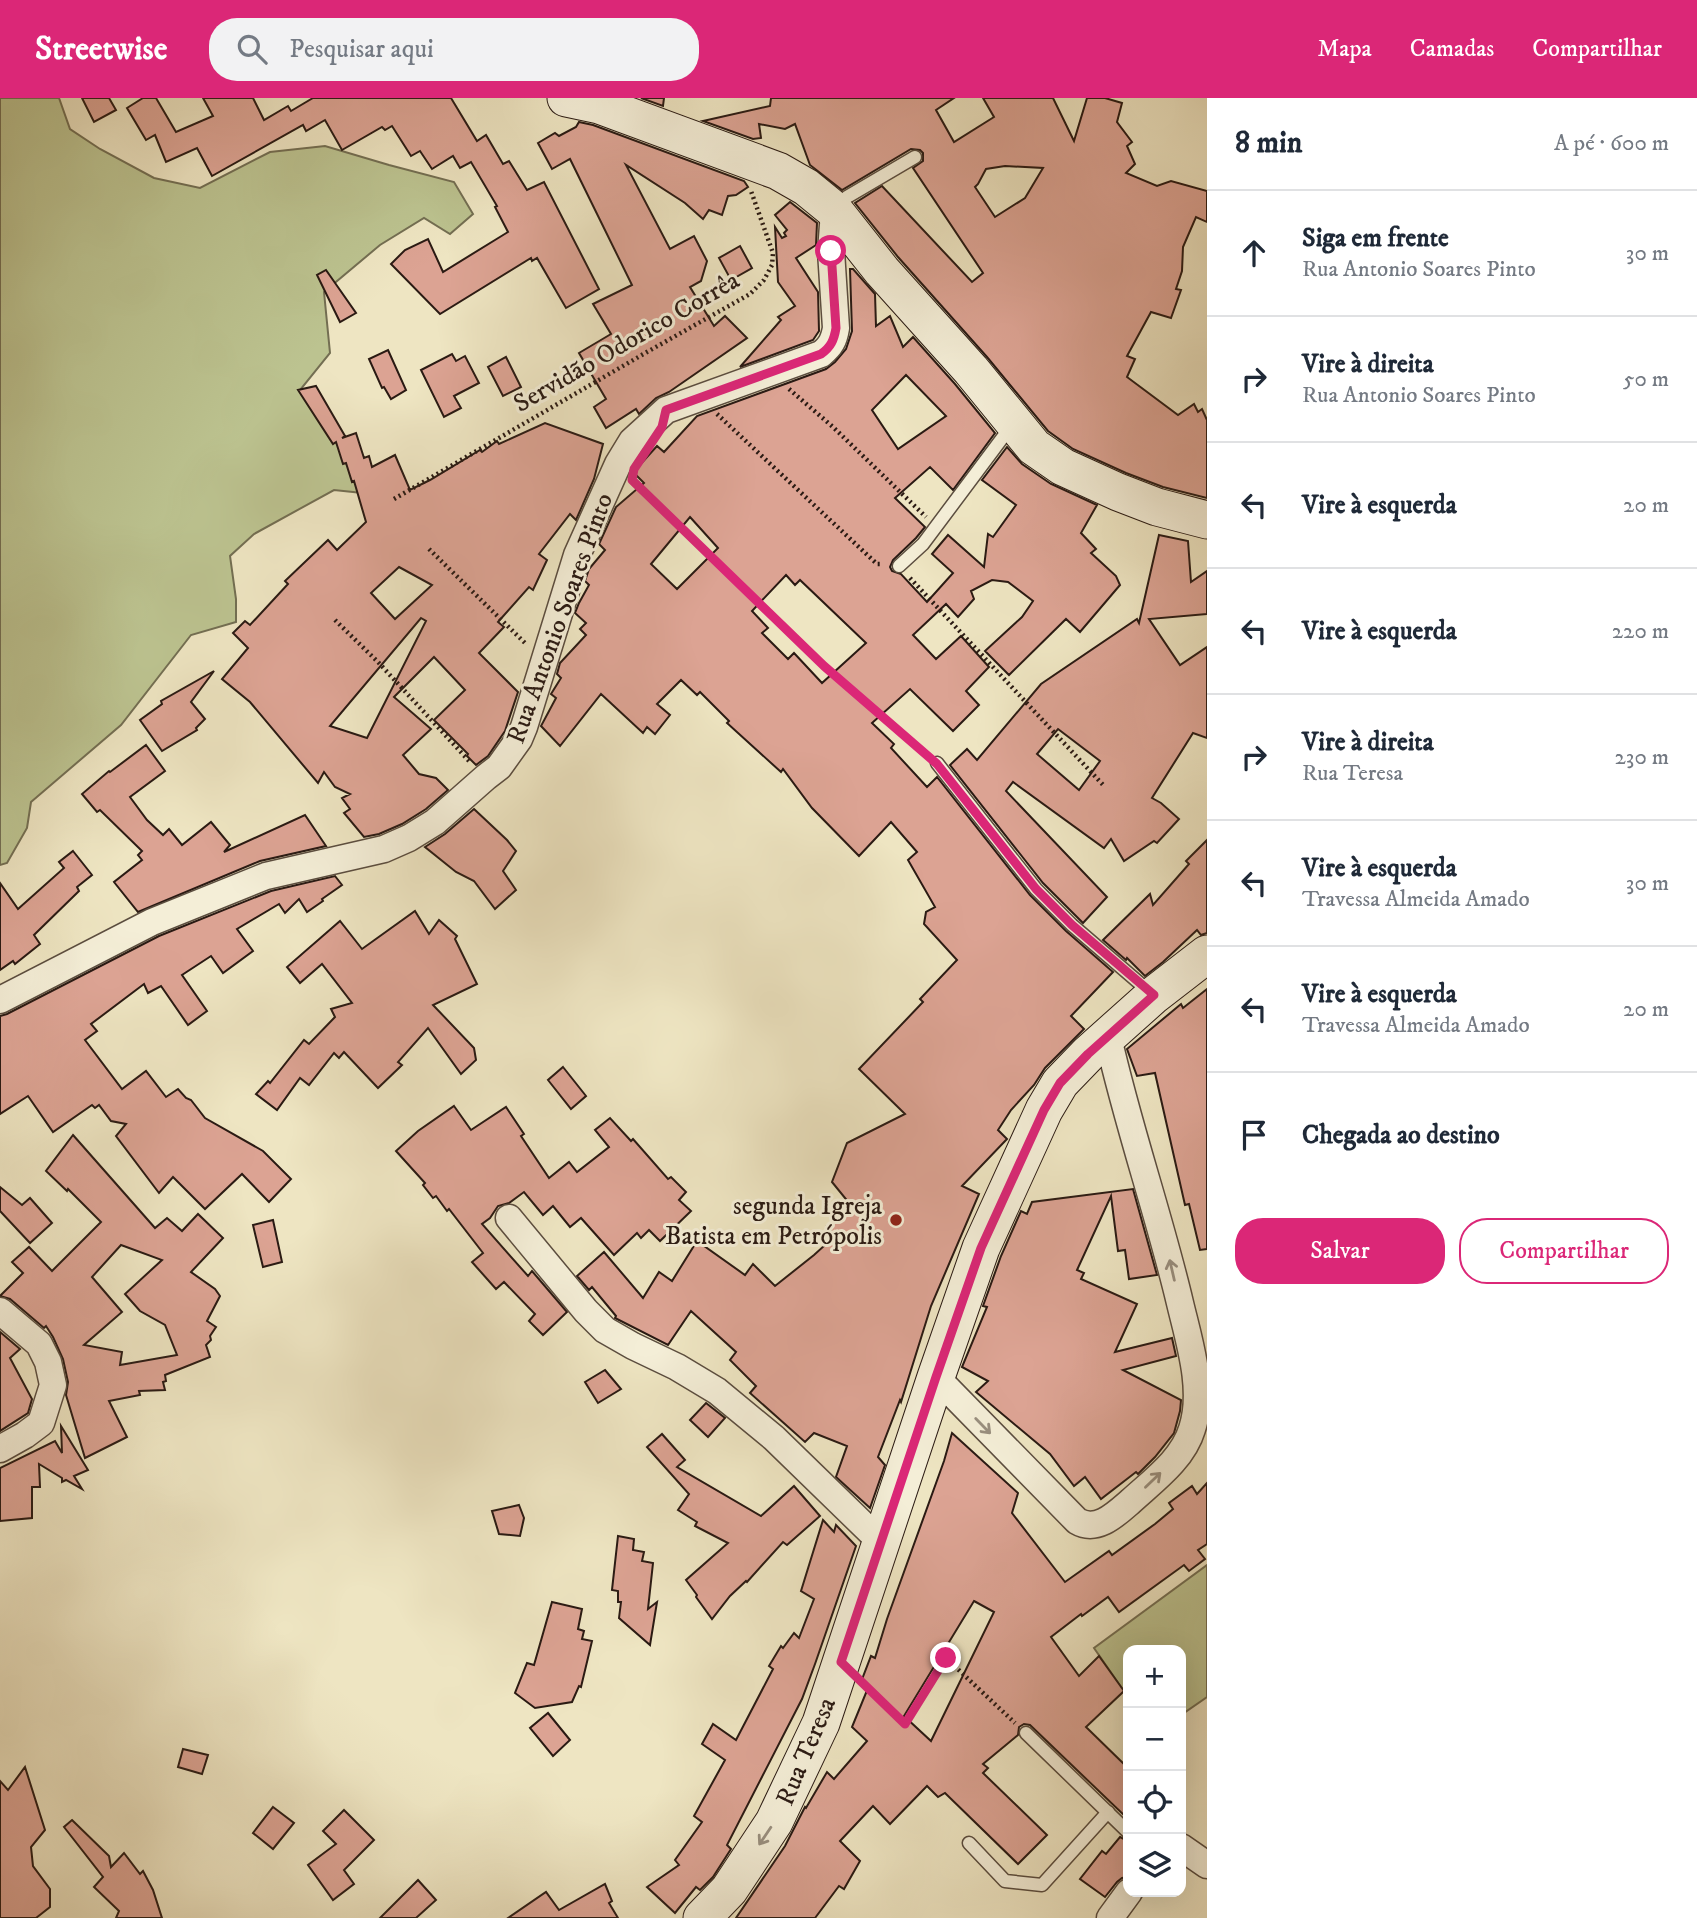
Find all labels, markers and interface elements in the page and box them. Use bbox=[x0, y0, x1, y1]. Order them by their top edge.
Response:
search box bbox=[209, 18, 699, 81]
text: Streetwise bbox=[35, 29, 167, 70]
icon: search bbox=[233, 30, 271, 68]
text: Pesquisar aqui bbox=[289, 33, 434, 66]
text: Mapa bbox=[1317, 34, 1372, 64]
text: Camadas bbox=[1410, 34, 1494, 64]
text: Compartilhar bbox=[1532, 34, 1662, 64]
text: 8 min bbox=[1235, 125, 1302, 162]
text: A pé · 600 m bbox=[1554, 129, 1669, 158]
text: Siga em frente bbox=[1302, 222, 1449, 255]
icon: ahead bbox=[1235, 234, 1273, 272]
route start bbox=[815, 235, 846, 266]
text: 30 m bbox=[1626, 239, 1669, 268]
text: Rua Antonio Soares Pinto bbox=[1302, 255, 1536, 284]
street label: Servidão Odorico Corrêa bbox=[508, 264, 746, 420]
text: Vire à direita bbox=[1302, 348, 1434, 381]
icon: right bbox=[1235, 360, 1273, 398]
text: 50 m bbox=[1623, 365, 1669, 394]
text: Rua Antonio Soares Pinto bbox=[1302, 381, 1536, 410]
icon: left bbox=[1235, 486, 1273, 524]
street label: Rua Antonio Soares Pinto bbox=[500, 489, 621, 748]
text: Vire à esquerda bbox=[1302, 489, 1457, 522]
text: 20 m bbox=[1623, 491, 1669, 520]
icon: left bbox=[1235, 612, 1273, 650]
text: Vire à esquerda bbox=[1302, 615, 1457, 648]
text: 220 m bbox=[1612, 617, 1669, 646]
text: Vire à direita bbox=[1302, 726, 1434, 759]
icon: right bbox=[1235, 738, 1273, 776]
text: 230 m bbox=[1615, 743, 1669, 772]
text: Rua Teresa bbox=[1302, 759, 1403, 788]
text: Vire à esquerda bbox=[1302, 852, 1457, 885]
icon: left bbox=[1235, 864, 1273, 902]
text: 30 m bbox=[1626, 869, 1669, 898]
text: Travessa Almeida Amado bbox=[1302, 885, 1530, 914]
text: Vire à esquerda bbox=[1302, 978, 1457, 1011]
icon: left bbox=[1235, 990, 1273, 1028]
text: 20 m bbox=[1623, 995, 1669, 1024]
text: Travessa Almeida Amado bbox=[1302, 1011, 1530, 1040]
icon: arrive bbox=[1235, 1116, 1273, 1154]
text: Chegada ao destino bbox=[1302, 1119, 1500, 1152]
place label: segunda Igreja Batista em Petrópolis bbox=[665, 1190, 882, 1253]
marker: segunda Igreja Batista em Petrópolis bbox=[888, 1212, 904, 1228]
button: Salvar bbox=[1235, 1218, 1445, 1284]
button: Compartilhar bbox=[1459, 1218, 1669, 1284]
one-way arrow bbox=[1165, 1259, 1178, 1282]
one-way arrow bbox=[975, 1417, 992, 1434]
one-way arrow bbox=[1144, 1472, 1161, 1489]
route end bbox=[930, 1642, 961, 1673]
map controls bbox=[1123, 1645, 1186, 1897]
button: + bbox=[1123, 1645, 1186, 1708]
street label: Rua Teresa bbox=[769, 1692, 844, 1811]
button: − bbox=[1123, 1708, 1186, 1771]
button: locate bbox=[1123, 1771, 1186, 1834]
one-way arrow bbox=[758, 1826, 772, 1845]
button: layers bbox=[1123, 1834, 1186, 1897]

